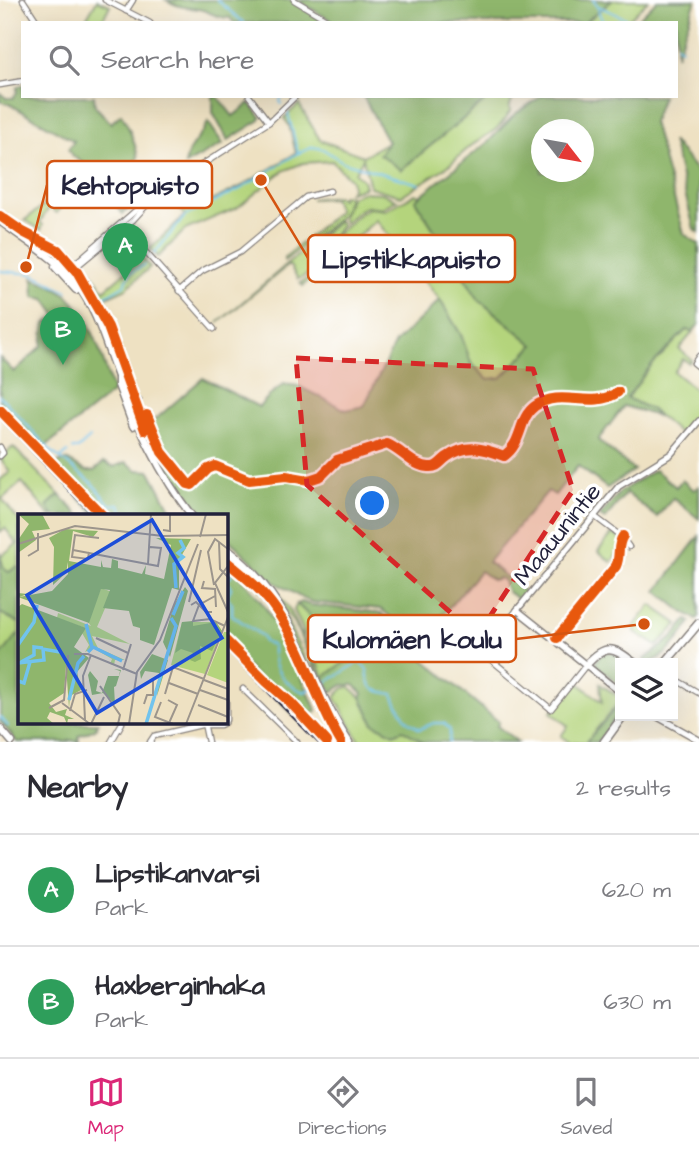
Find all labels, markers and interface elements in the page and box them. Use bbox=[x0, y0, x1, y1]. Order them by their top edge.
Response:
search box bbox=[21, 21, 678, 98]
icon: search bbox=[45, 41, 83, 79]
text: Search here bbox=[101, 42, 254, 78]
north arrow bbox=[531, 119, 594, 182]
callout: Kehtopuisto bbox=[47, 161, 212, 208]
text: Kehtopuisto bbox=[61, 168, 199, 204]
pin: A bbox=[102, 223, 148, 281]
callout: Lipstikkapuisto bbox=[308, 235, 515, 282]
text: Lipstikkapuisto bbox=[322, 242, 501, 278]
pin: B bbox=[40, 307, 86, 365]
street label: Maauunintie bbox=[506, 476, 610, 593]
your location bbox=[355, 486, 389, 520]
inset map bbox=[18, 514, 228, 724]
callout: Kulomäen koulu bbox=[308, 615, 516, 662]
text: Kulomäen koulu bbox=[322, 622, 502, 658]
map controls bbox=[615, 658, 678, 721]
button: layers bbox=[615, 658, 678, 721]
text: Nearby bbox=[28, 767, 128, 809]
text: 2 results bbox=[576, 772, 671, 804]
text: Lipstikanvarsi bbox=[95, 856, 259, 892]
text: A bbox=[44, 874, 58, 906]
text: 620 m bbox=[602, 874, 671, 906]
text: Park bbox=[95, 892, 148, 924]
text: Haxberginhaka bbox=[95, 968, 265, 1004]
text: B bbox=[43, 986, 59, 1018]
text: 630 m bbox=[603, 986, 671, 1018]
text: Park bbox=[95, 1004, 148, 1036]
tab: Map bbox=[87, 1073, 125, 1142]
tab: Directions bbox=[298, 1073, 387, 1142]
tab: Saved bbox=[560, 1073, 612, 1142]

